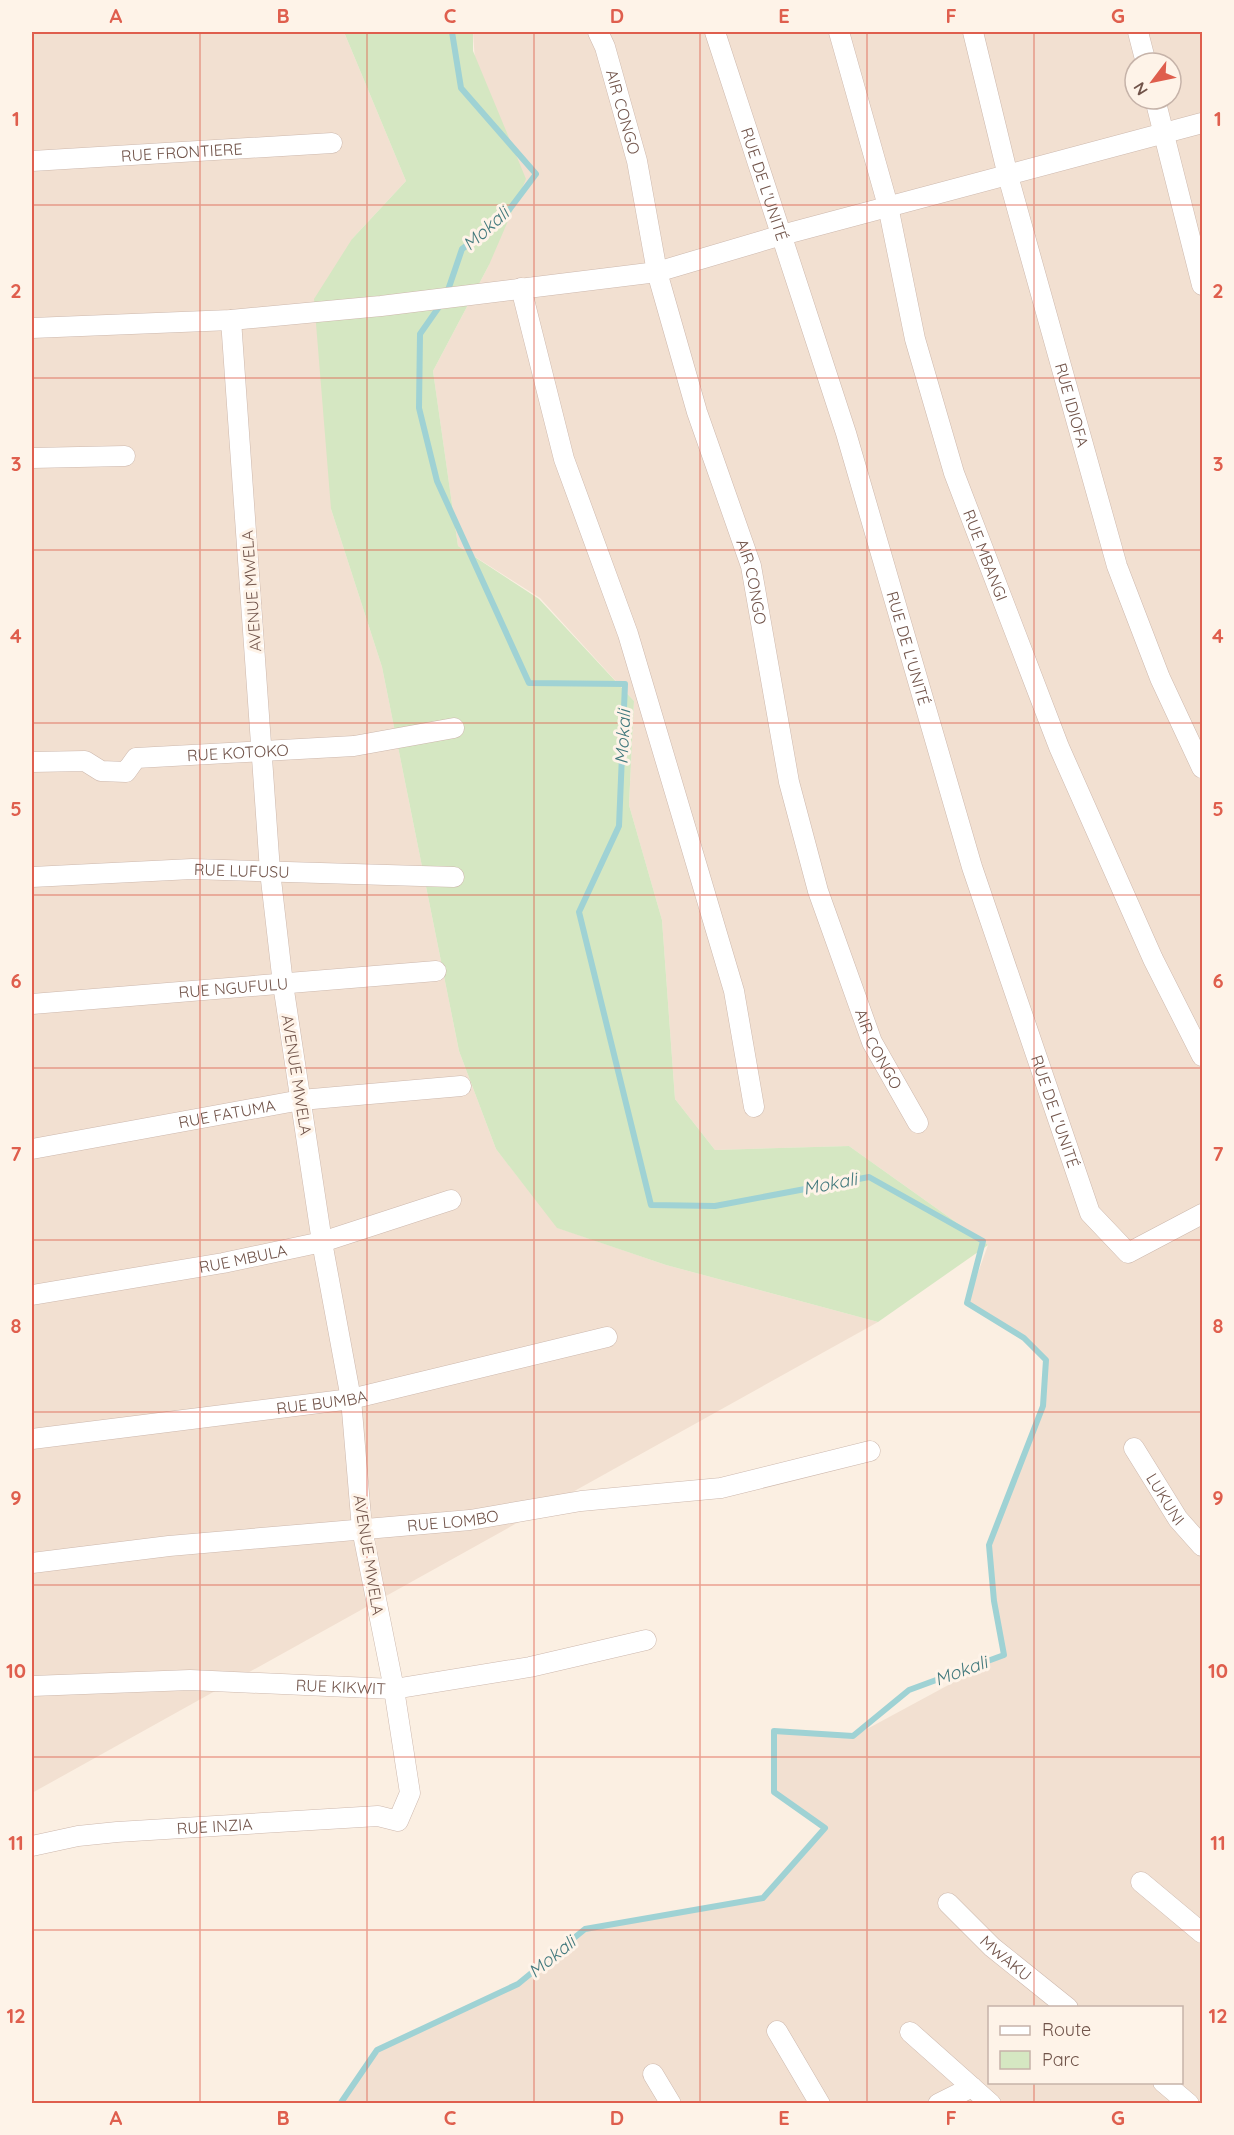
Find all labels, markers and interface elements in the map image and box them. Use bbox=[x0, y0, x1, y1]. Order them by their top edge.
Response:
text: A bbox=[110, 3, 123, 28]
text: B bbox=[276, 3, 290, 28]
text: C bbox=[444, 3, 457, 28]
text: D bbox=[610, 3, 624, 28]
text: E bbox=[778, 3, 790, 28]
text: F bbox=[945, 3, 957, 28]
text: G bbox=[1111, 3, 1125, 28]
north arrow bbox=[1123, 51, 1183, 111]
street label: AIR CONGO bbox=[602, 67, 645, 157]
text: N bbox=[1129, 79, 1152, 99]
text: 1 bbox=[12, 106, 20, 131]
text: 1 bbox=[1214, 106, 1222, 131]
street label: RUE DE L'UNITÉ bbox=[737, 125, 793, 243]
street label: RUE FRONTIERE bbox=[120, 138, 243, 166]
water label: Mokali bbox=[458, 201, 515, 255]
text: 2 bbox=[10, 278, 22, 303]
text: 2 bbox=[1212, 278, 1224, 303]
street label: RUE IDIOFA bbox=[1051, 361, 1093, 449]
text: 3 bbox=[11, 451, 21, 476]
text: 3 bbox=[1213, 451, 1223, 476]
street label: RUE MBANGI bbox=[959, 507, 1012, 604]
street label: AVENUE MWELA bbox=[237, 530, 265, 652]
street label: AIR CONGO bbox=[732, 536, 771, 626]
street label: RUE DE L'UNITÉ bbox=[882, 589, 935, 708]
text: 4 bbox=[10, 623, 22, 648]
text: 4 bbox=[1212, 623, 1224, 648]
water label: Mokali bbox=[610, 707, 636, 765]
street label: RUE KOTOKO bbox=[186, 740, 289, 765]
text: 5 bbox=[10, 796, 22, 821]
text: 5 bbox=[1212, 796, 1224, 821]
street label: RUE LUFUSU bbox=[194, 859, 290, 882]
text: 6 bbox=[10, 968, 22, 993]
text: 6 bbox=[1212, 968, 1224, 993]
street label: RUE NGUFULU bbox=[178, 973, 289, 1002]
street label: AIR CONGO bbox=[851, 1006, 907, 1093]
street label: AVENUE MWELA bbox=[278, 1013, 316, 1137]
street label: RUE DE L'UNITÉ bbox=[1027, 1052, 1084, 1170]
street label: RUE FATUMA bbox=[177, 1095, 277, 1132]
text: 7 bbox=[11, 1141, 22, 1166]
text: 7 bbox=[1213, 1141, 1224, 1166]
water label: Mokali bbox=[801, 1167, 861, 1200]
street label: RUE MBULA bbox=[197, 1240, 289, 1277]
text: 8 bbox=[11, 1313, 22, 1338]
text: 8 bbox=[1213, 1313, 1224, 1338]
street label: RUE BUMBA bbox=[275, 1385, 369, 1418]
street label: LUKUNI bbox=[1142, 1469, 1189, 1529]
text: 9 bbox=[10, 1485, 22, 1510]
text: 9 bbox=[1212, 1485, 1224, 1510]
street label: AVENUE MWELA bbox=[350, 1493, 388, 1617]
street label: RUE LOMBO bbox=[406, 1505, 500, 1535]
water label: Mokali bbox=[931, 1650, 992, 1691]
text: 10 bbox=[6, 1658, 26, 1683]
text: 10 bbox=[1208, 1658, 1228, 1683]
street label: RUE KIKWIT bbox=[295, 1675, 387, 1699]
street label: RUE INZIA bbox=[176, 1814, 253, 1838]
text: 11 bbox=[8, 1830, 24, 1855]
text: 11 bbox=[1210, 1830, 1226, 1855]
water label: Mokali bbox=[523, 1929, 582, 1983]
street label: MWAKU bbox=[976, 1931, 1036, 1985]
text: 12 bbox=[6, 2003, 26, 2028]
text: 12 bbox=[1208, 2003, 1228, 2028]
legend bbox=[988, 2006, 1183, 2084]
text: Route bbox=[1042, 2018, 1091, 2041]
text: Parc bbox=[1042, 2048, 1079, 2071]
text: A bbox=[110, 2105, 123, 2130]
text: B bbox=[276, 2105, 290, 2130]
text: C bbox=[444, 2105, 457, 2130]
text: D bbox=[610, 2105, 624, 2130]
text: E bbox=[778, 2105, 790, 2130]
text: F bbox=[945, 2105, 957, 2130]
text: G bbox=[1111, 2105, 1125, 2130]

